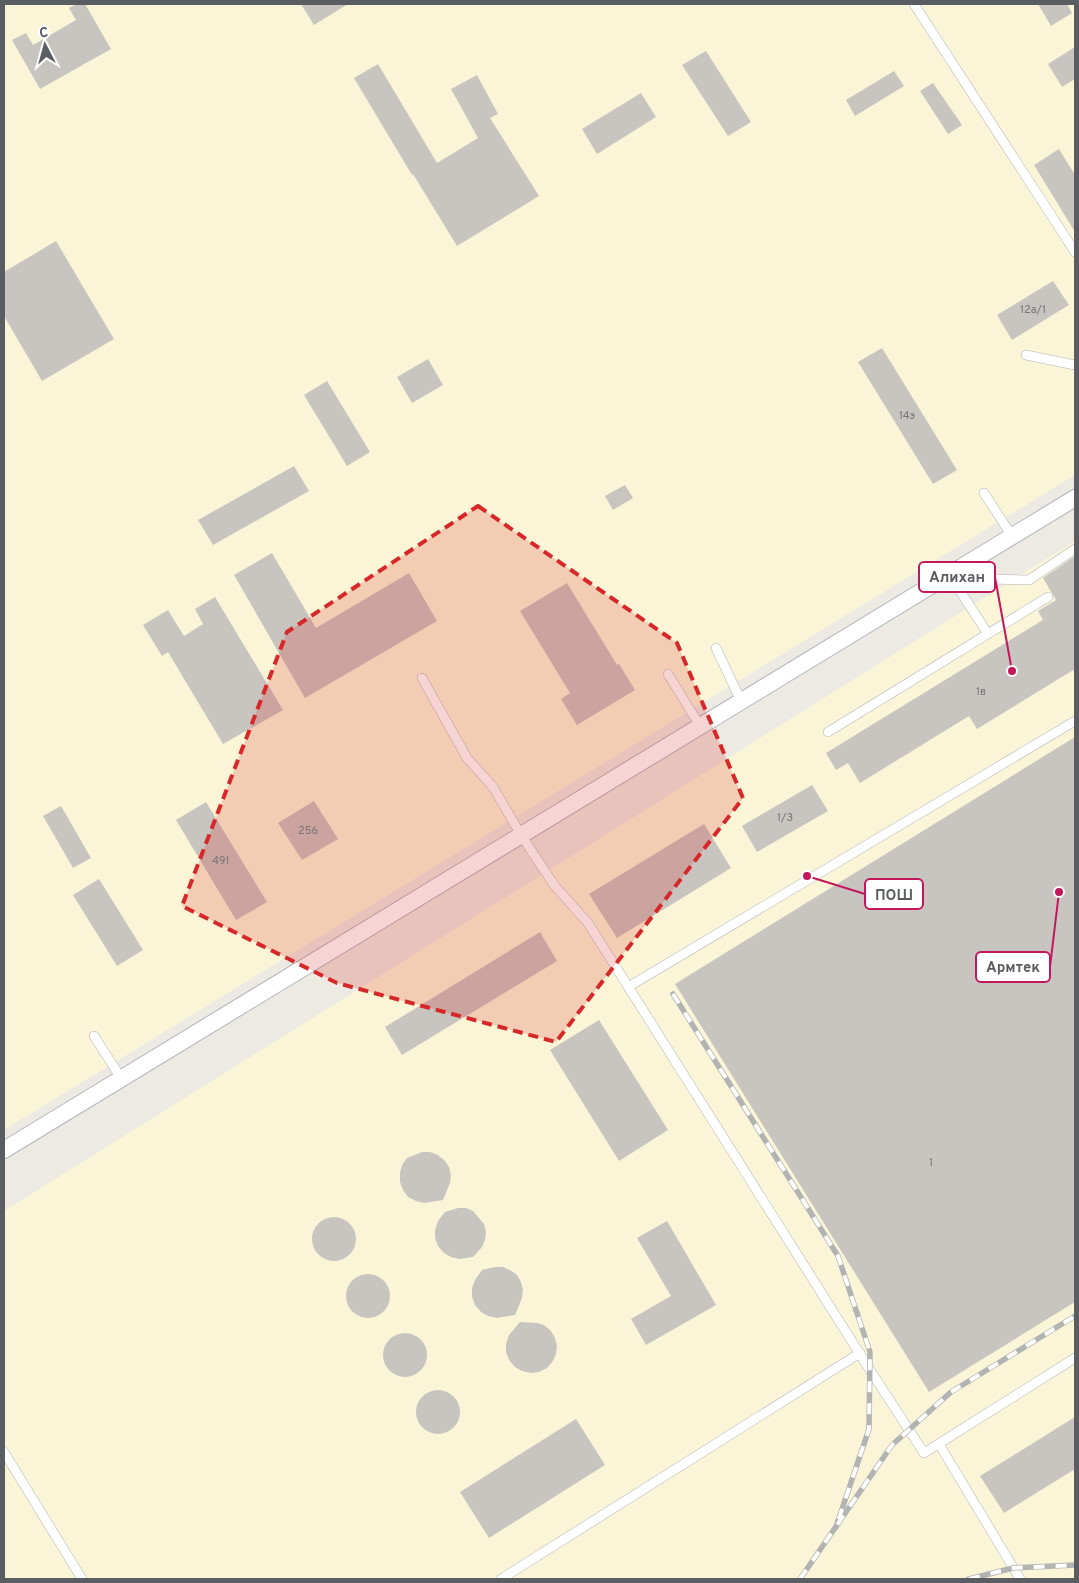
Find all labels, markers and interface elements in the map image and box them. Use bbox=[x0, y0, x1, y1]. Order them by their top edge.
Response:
north arrow bbox=[20, 20, 70, 70]
text: С bbox=[38, 25, 49, 42]
house number: 12а/1 bbox=[1020, 303, 1046, 317]
house number: 14э bbox=[899, 409, 915, 423]
callout: Алихан bbox=[919, 562, 995, 592]
text: Алихан bbox=[929, 569, 985, 588]
house number: 1в bbox=[976, 685, 986, 699]
house number: 1/3 bbox=[777, 811, 793, 825]
house number: 256 bbox=[298, 824, 318, 838]
house number: 491 bbox=[212, 854, 230, 868]
callout: ПОШ bbox=[865, 879, 923, 909]
text: ПОШ bbox=[875, 887, 913, 906]
callout: Армтек bbox=[976, 952, 1050, 982]
text: Армтек bbox=[986, 959, 1040, 978]
house number: 1 bbox=[929, 1156, 933, 1170]

